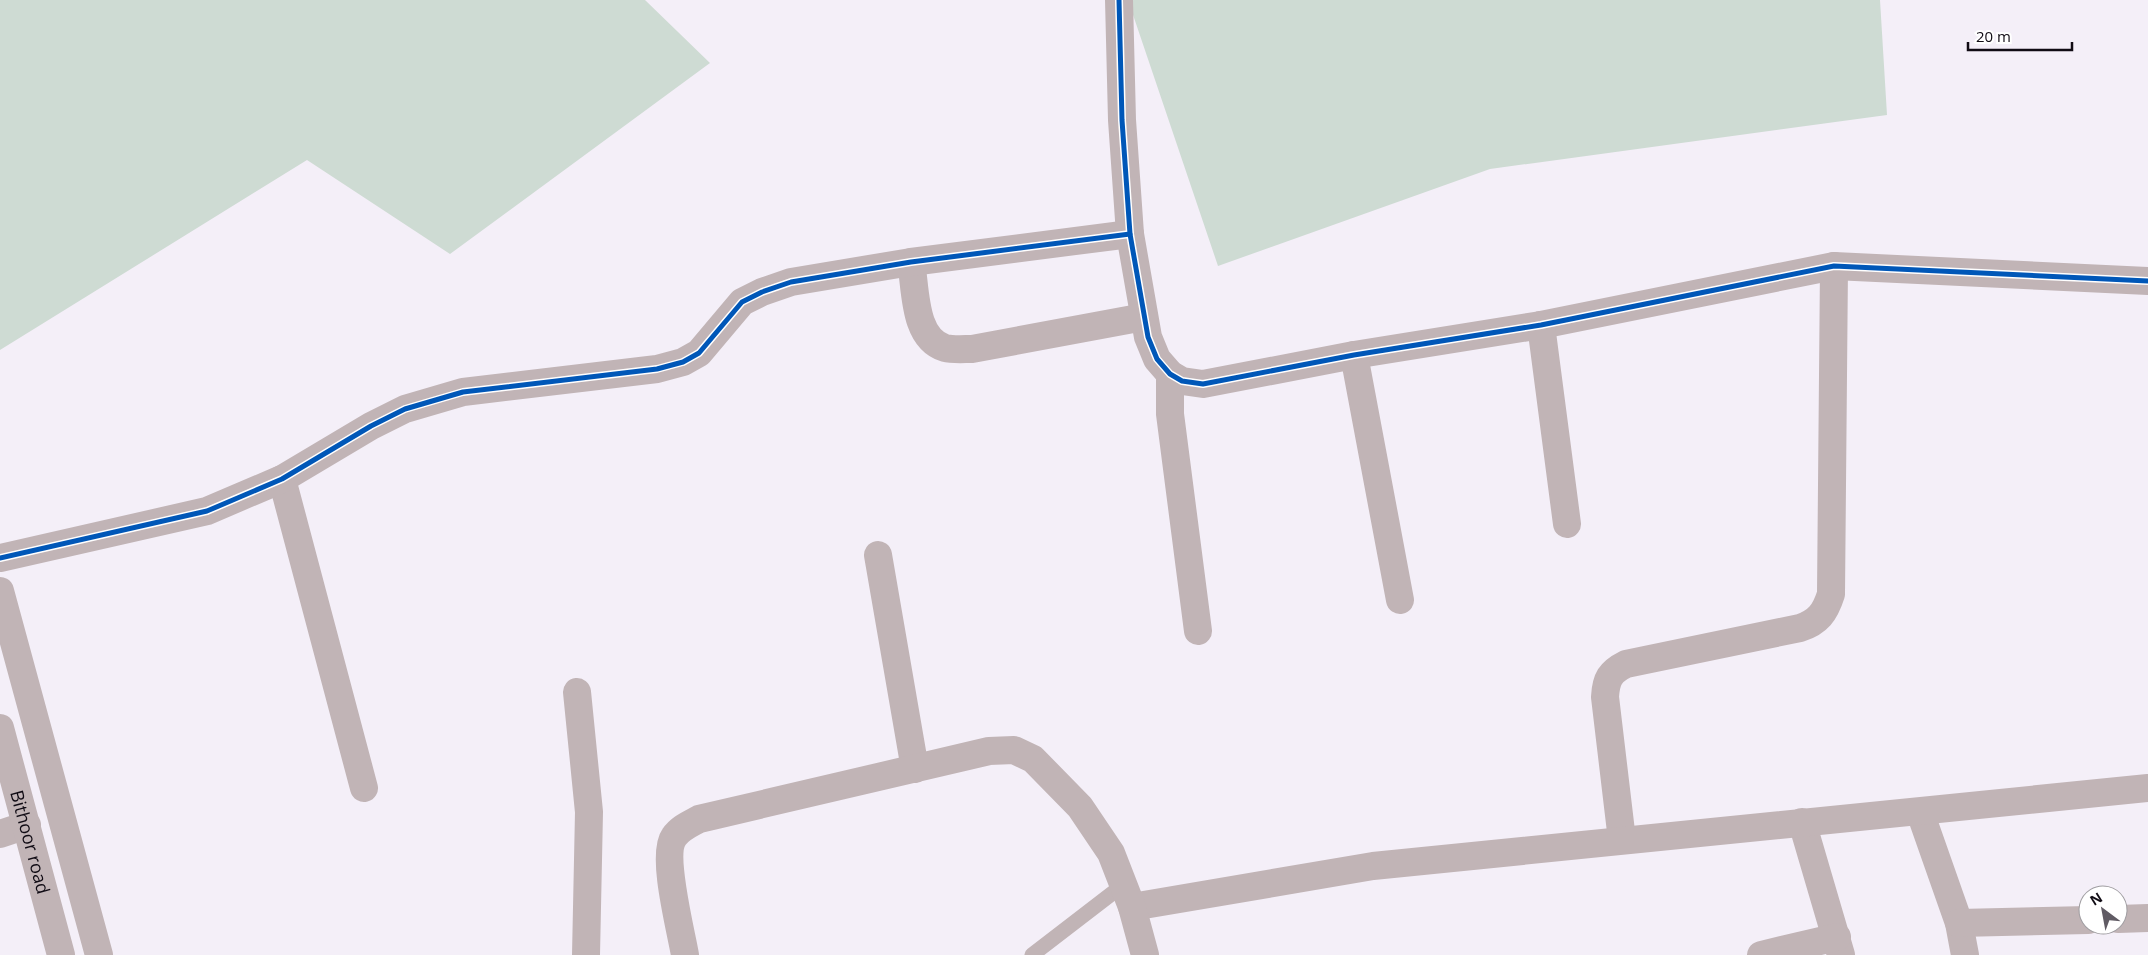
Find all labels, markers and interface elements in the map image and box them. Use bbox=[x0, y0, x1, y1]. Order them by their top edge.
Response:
scale bar bbox=[1968, 20, 2072, 52]
text: 20 m bbox=[1976, 26, 2011, 46]
street label: Bithoor road bbox=[5, 787, 56, 897]
north arrow bbox=[2078, 885, 2128, 935]
text: N bbox=[2086, 887, 2106, 910]

